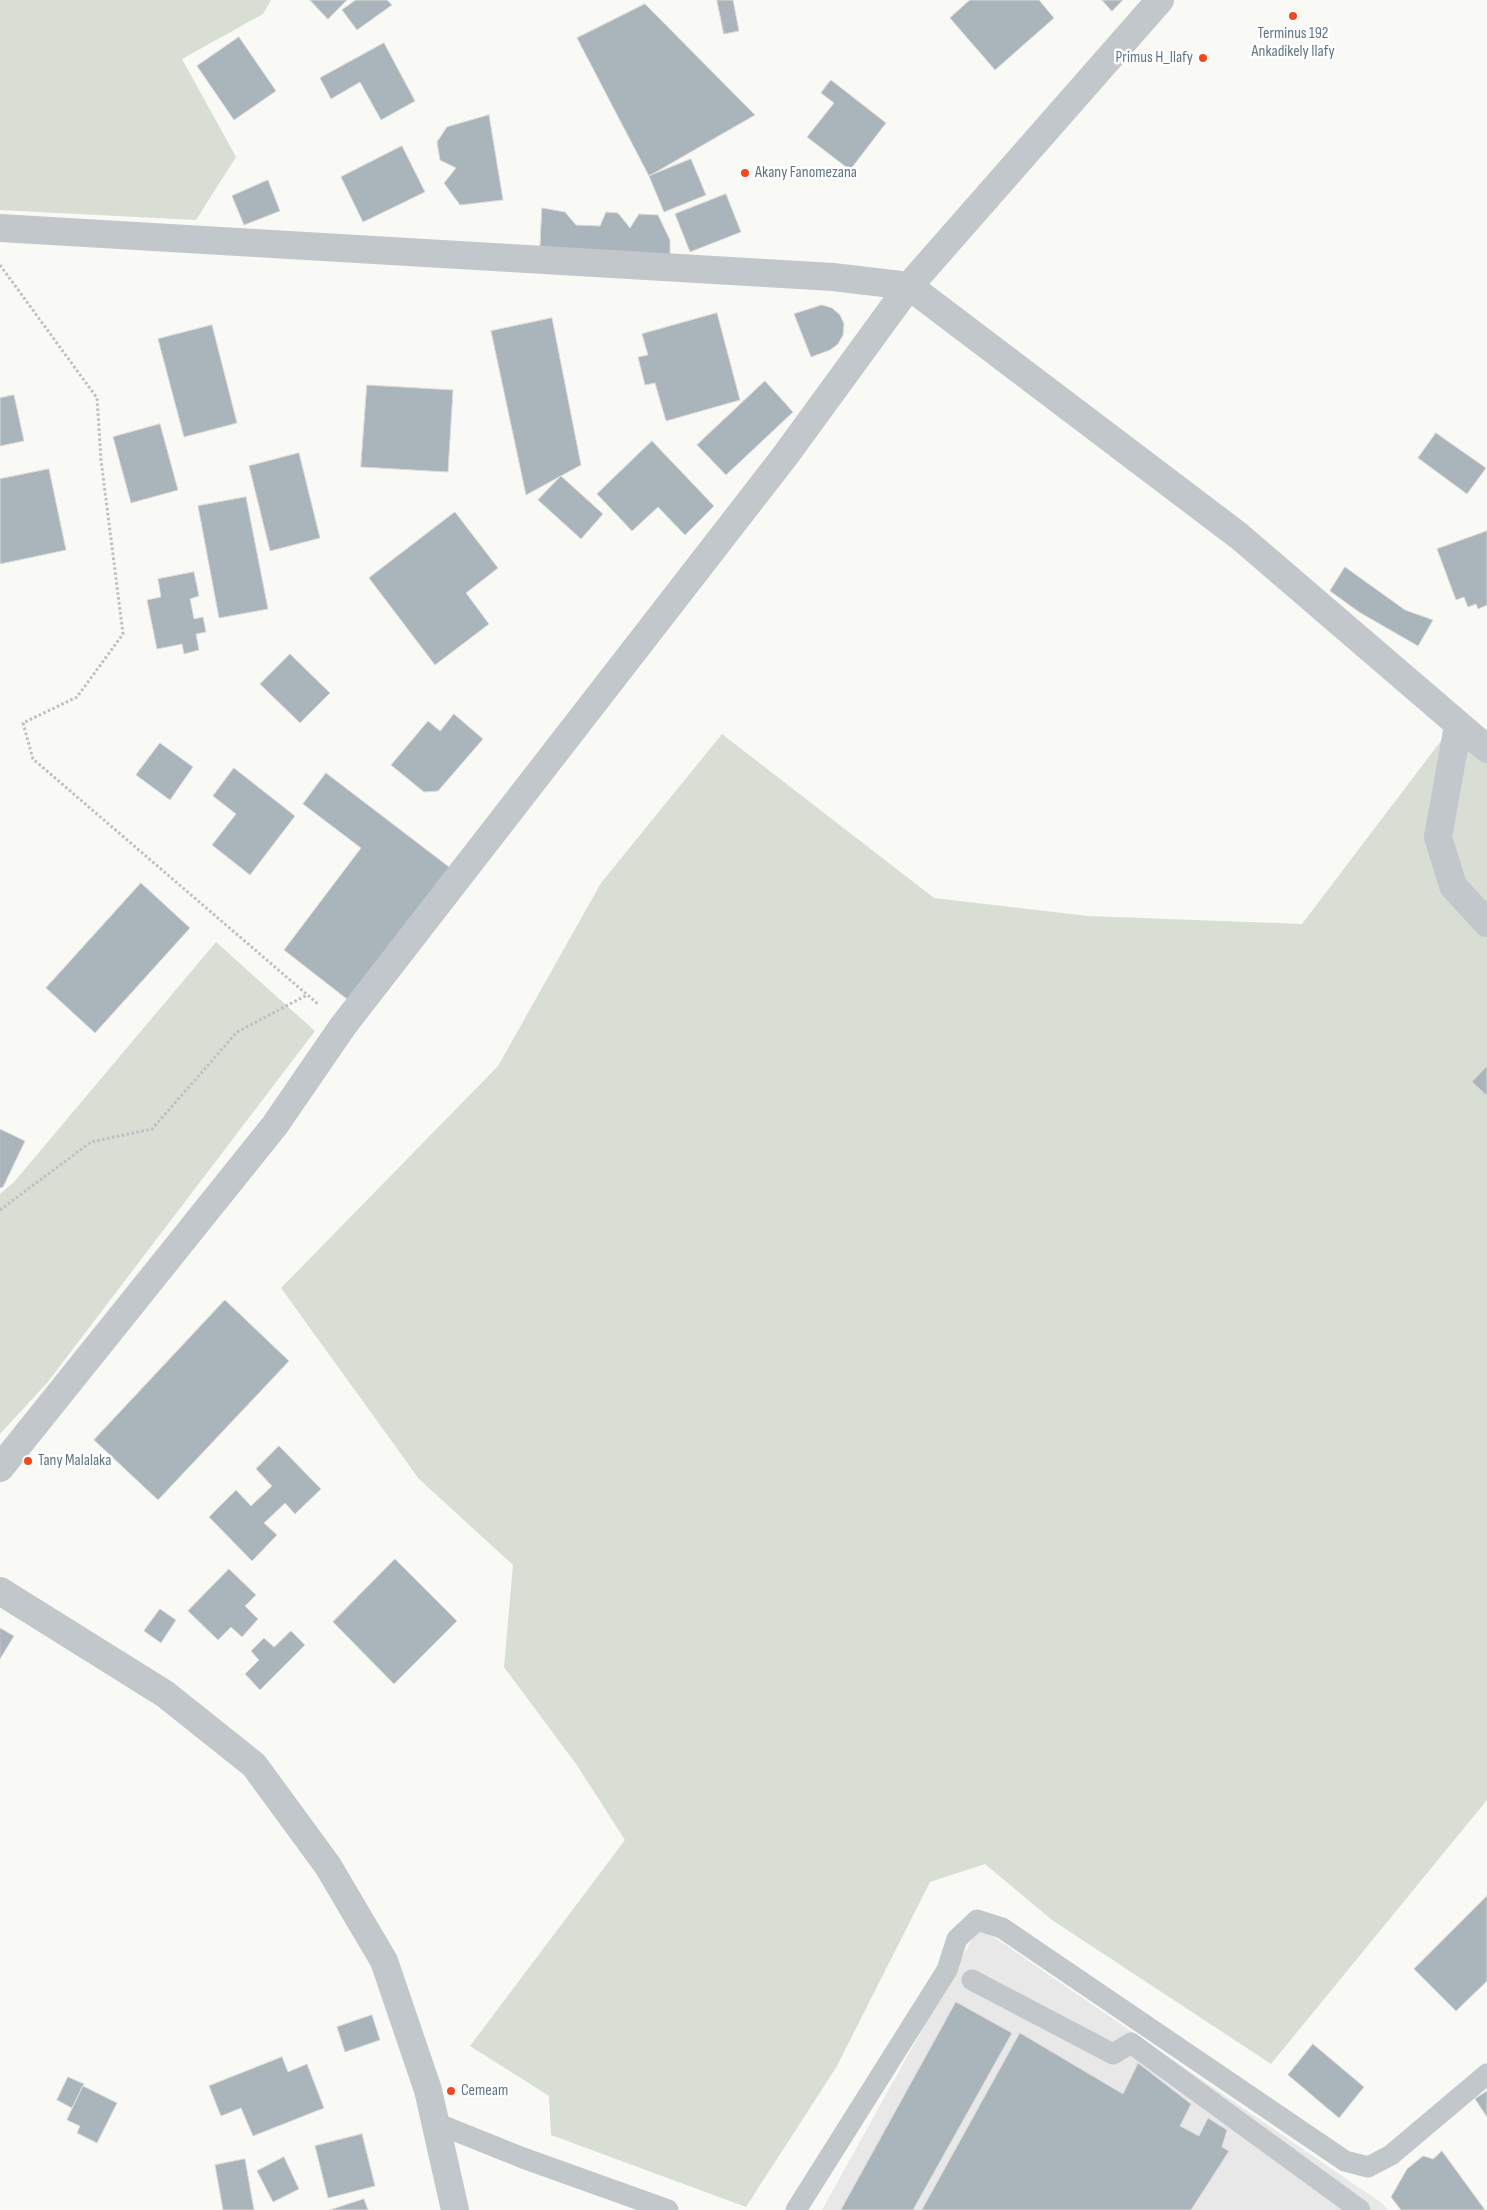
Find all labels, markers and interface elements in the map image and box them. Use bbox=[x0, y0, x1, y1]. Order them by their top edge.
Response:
marker: Terminus 192 Ankadikely Ilafy bbox=[1287, 10, 1299, 22]
place label: Terminus 192 Ankadikely Ilafy bbox=[1251, 24, 1335, 62]
place label: Primus H_Ilafy bbox=[1116, 48, 1193, 68]
marker: Primus H_Ilafy bbox=[1197, 52, 1209, 64]
place label: Akany Fanomezana bbox=[755, 163, 857, 183]
marker: Akany Fanomezana bbox=[739, 167, 751, 179]
place label: Tany Malalaka bbox=[38, 1451, 111, 1471]
marker: Tany Malalaka bbox=[22, 1455, 34, 1467]
place label: Cemeam bbox=[461, 2081, 508, 2101]
marker: Cemeam bbox=[445, 2085, 457, 2097]

